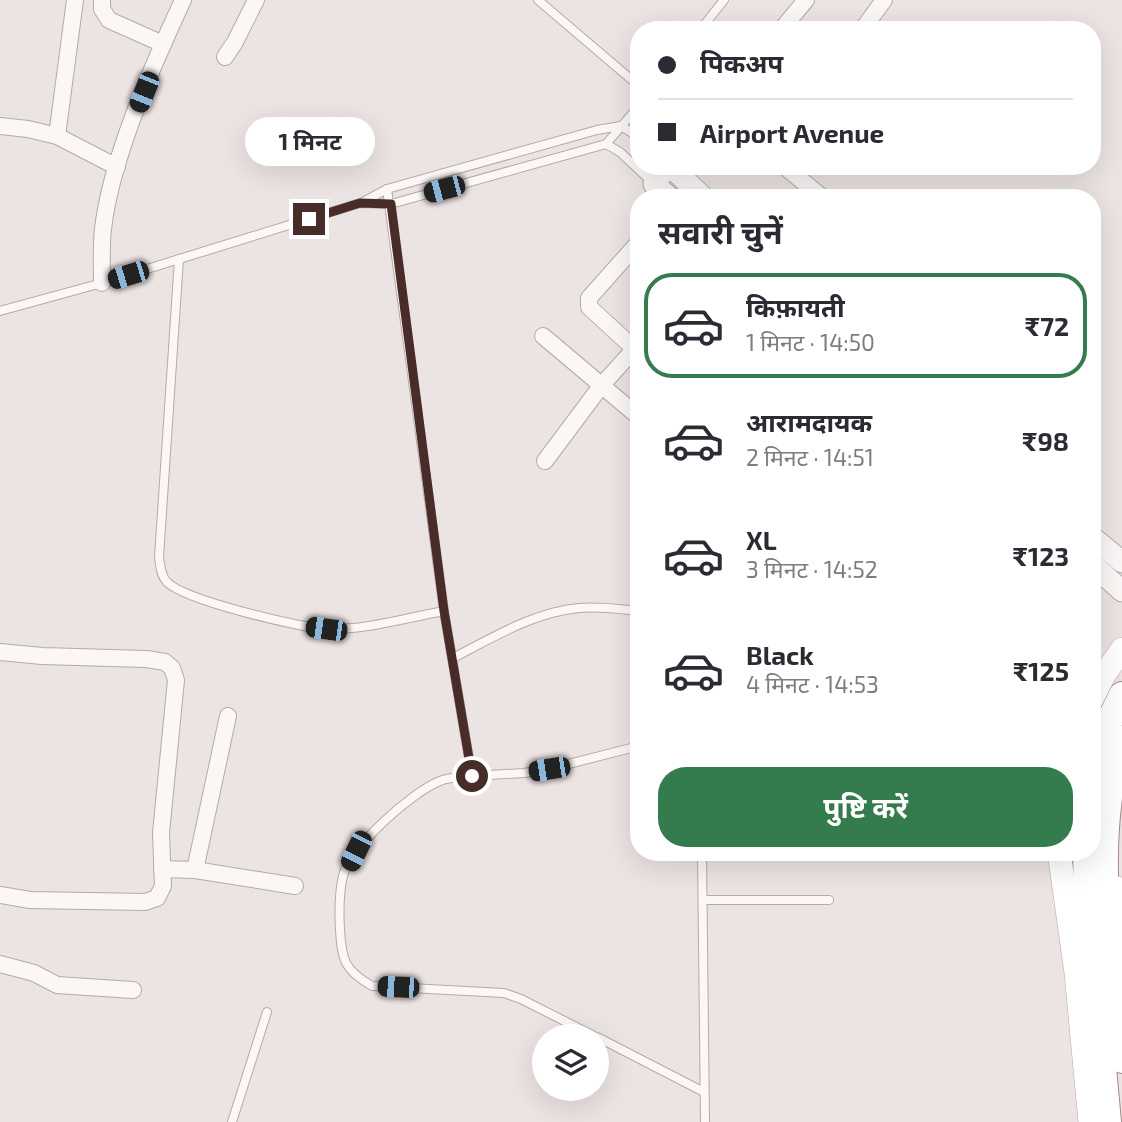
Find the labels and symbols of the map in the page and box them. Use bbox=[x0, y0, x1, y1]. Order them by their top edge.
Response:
car bbox=[127, 69, 162, 115]
callout: 1 मिनट bbox=[244, 118, 374, 166]
car bbox=[421, 173, 468, 205]
route end bbox=[293, 203, 325, 235]
car bbox=[105, 259, 152, 291]
car bbox=[304, 616, 349, 642]
car bbox=[527, 755, 572, 783]
route start bbox=[456, 760, 488, 792]
car bbox=[338, 828, 375, 874]
car bbox=[377, 976, 420, 998]

